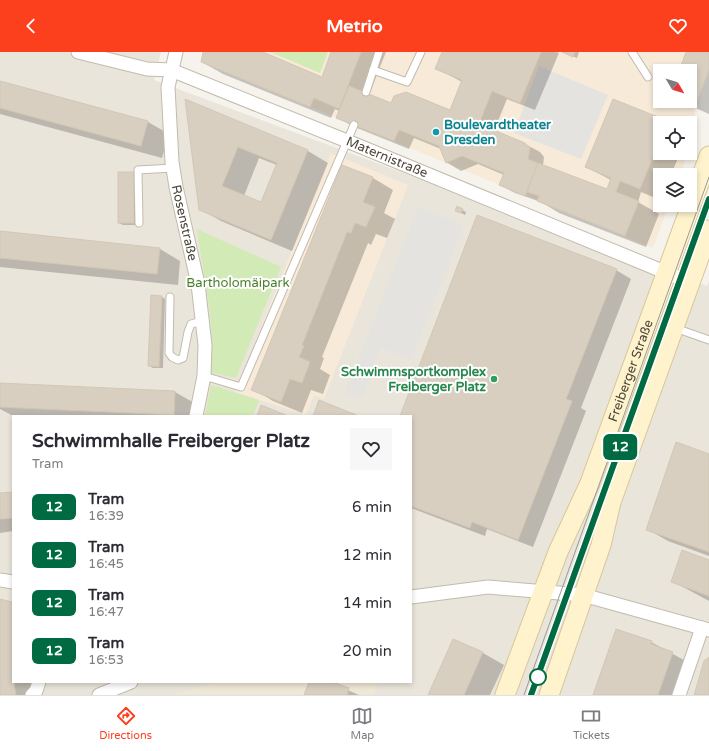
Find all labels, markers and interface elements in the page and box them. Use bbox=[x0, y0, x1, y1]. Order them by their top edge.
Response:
icon: back bbox=[20, 15, 42, 37]
text: Metrio bbox=[326, 15, 383, 37]
icon: heart bbox=[667, 15, 689, 37]
north arrow bbox=[653, 64, 697, 108]
map controls bbox=[653, 64, 697, 212]
button: locate bbox=[653, 116, 697, 160]
place label: Boulevardtheater Dresden bbox=[444, 117, 552, 148]
marker: Boulevardtheater Dresden bbox=[431, 127, 441, 137]
street label: Maternistraße bbox=[344, 133, 430, 181]
button: layers bbox=[653, 168, 697, 212]
street label: Rosenstraße bbox=[168, 183, 200, 262]
park label: Bartholomäipark bbox=[186, 275, 290, 291]
street label: Freiberger Straße bbox=[605, 318, 657, 424]
place label: Schwimmsportkomplex Freiberger Platz bbox=[341, 364, 487, 395]
marker: Schwimmsportkomplex Freiberger Platz bbox=[489, 374, 499, 384]
button: heart bbox=[350, 428, 392, 470]
text: Schwimmhalle Freiberger Platz bbox=[32, 430, 310, 452]
line badge: 12 bbox=[602, 434, 638, 460]
text: 12 bbox=[611, 438, 629, 455]
text: Tram bbox=[32, 456, 63, 472]
text: Tram bbox=[88, 490, 124, 508]
text: 12 bbox=[45, 498, 63, 515]
text: 6 min bbox=[352, 498, 392, 516]
text: 16:39 bbox=[88, 508, 124, 524]
text: Tram bbox=[88, 538, 124, 556]
text: 12 bbox=[45, 546, 63, 563]
text: 12 min bbox=[343, 546, 392, 564]
text: 16:45 bbox=[88, 556, 124, 572]
text: Tram bbox=[88, 586, 124, 604]
text: 12 bbox=[45, 594, 63, 611]
text: 14 min bbox=[343, 594, 392, 612]
text: 16:47 bbox=[88, 604, 124, 620]
text: Tram bbox=[88, 634, 124, 652]
text: 12 bbox=[45, 642, 63, 659]
text: 20 min bbox=[343, 642, 392, 660]
text: 16:53 bbox=[88, 652, 124, 668]
unlabelled marker bbox=[529, 668, 547, 686]
tab: Directions bbox=[99, 705, 152, 742]
tab: Map bbox=[351, 705, 374, 742]
tab: Tickets bbox=[573, 705, 610, 742]

